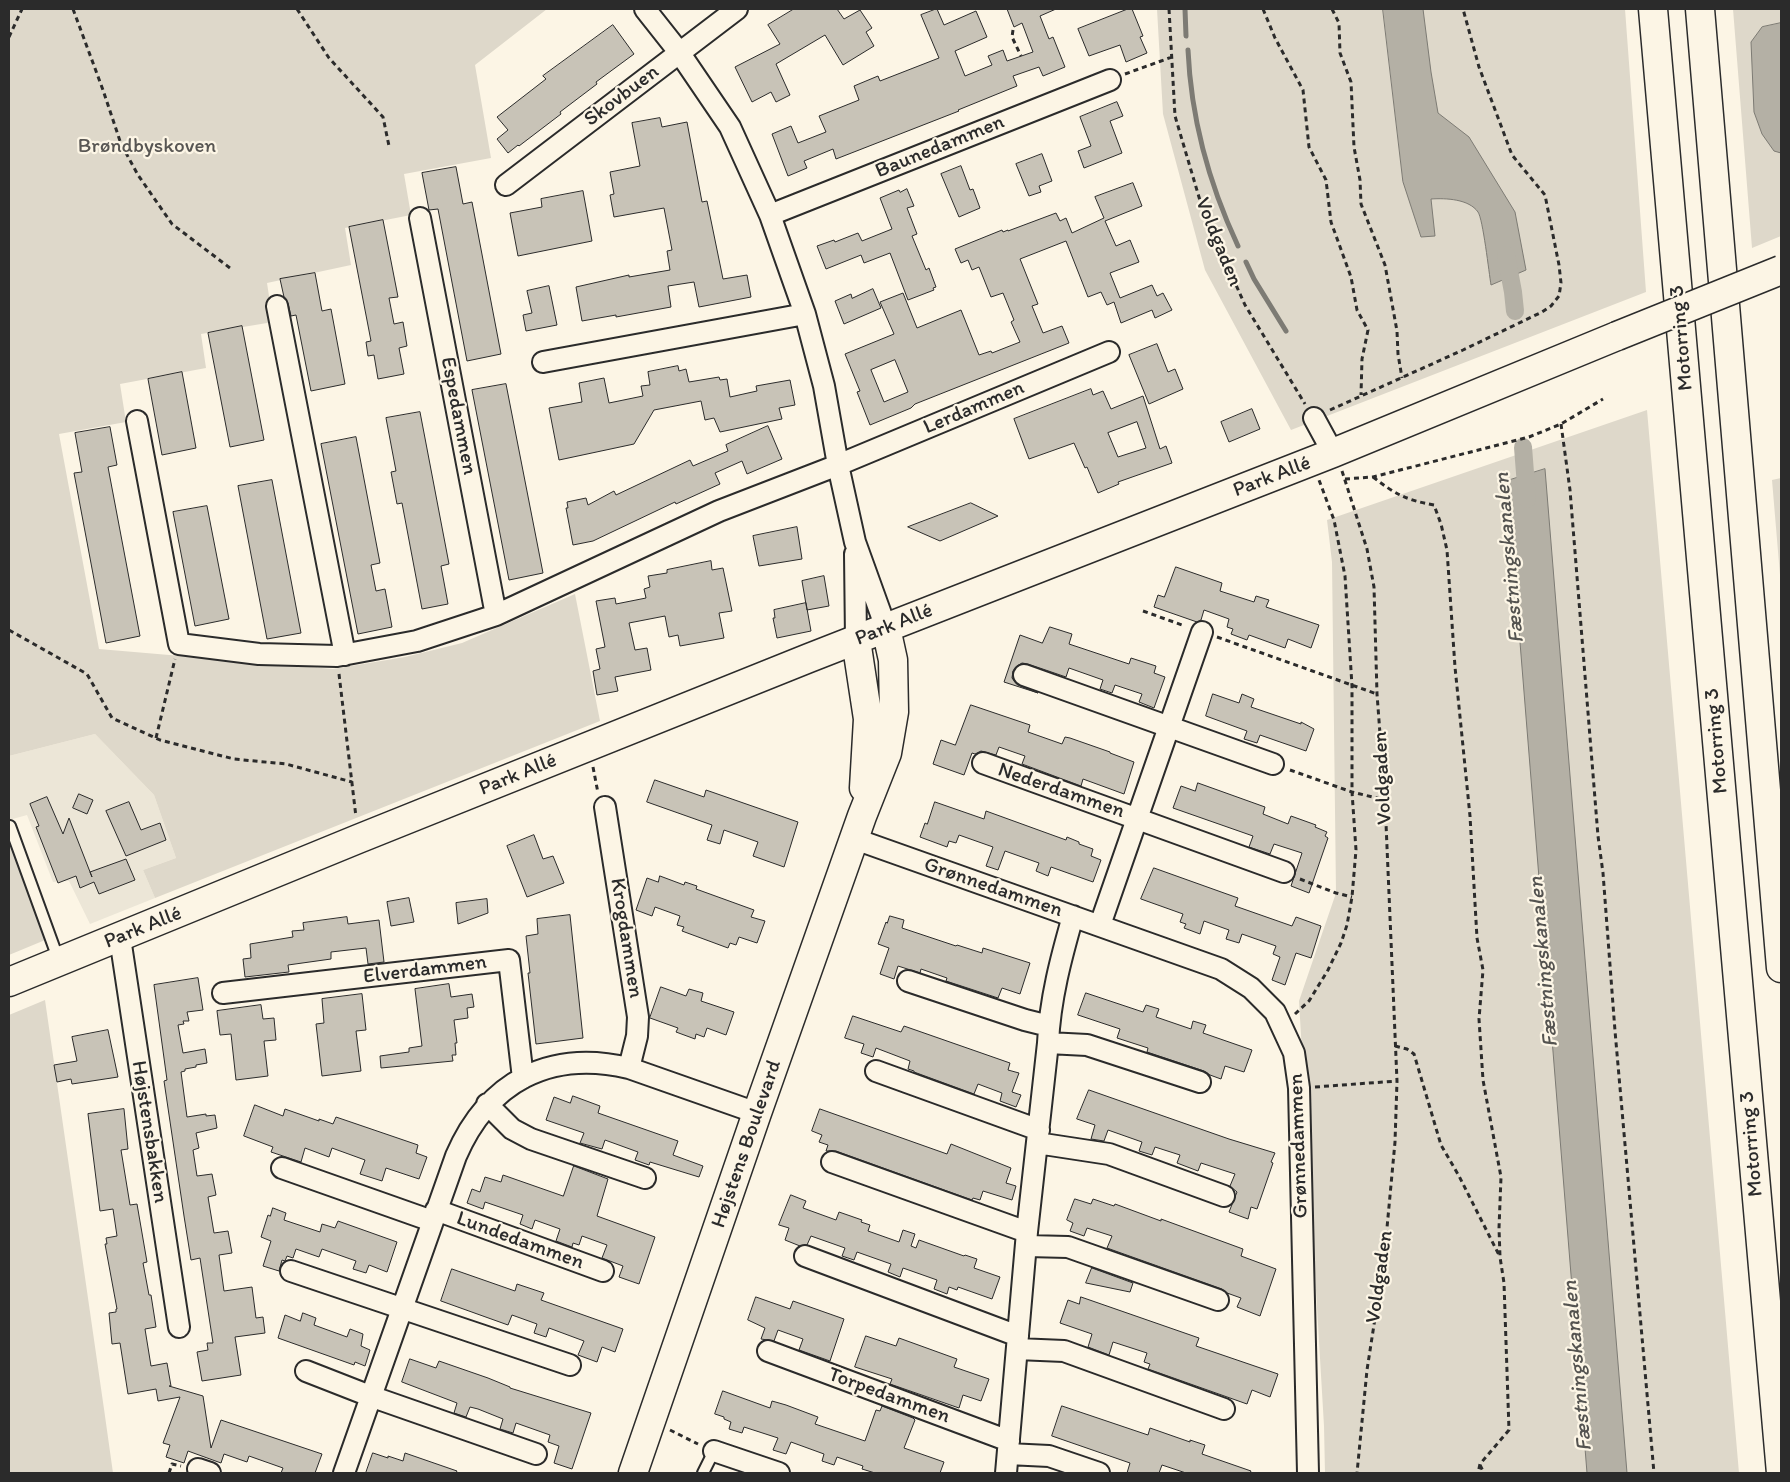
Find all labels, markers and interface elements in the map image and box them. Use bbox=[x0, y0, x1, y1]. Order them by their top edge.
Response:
street label: Skovbuen bbox=[580, 60, 664, 132]
street label: Baunedammen bbox=[872, 110, 1008, 184]
park label: Brøndbyskoven bbox=[78, 134, 216, 160]
street label: Voldgaden bbox=[1189, 194, 1247, 290]
street label: Motorring 3 bbox=[1665, 284, 1699, 392]
street label: Espedammen bbox=[434, 355, 482, 477]
street label: Lerdammen bbox=[920, 375, 1028, 441]
street label: Park Allé bbox=[1229, 451, 1315, 503]
water label: Fæstningskanalen bbox=[1489, 471, 1531, 645]
street label: Park Allé bbox=[852, 598, 936, 652]
street label: Motorring 3 bbox=[1700, 687, 1734, 795]
street label: Voldgaden bbox=[1368, 731, 1398, 825]
street label: Park Allé bbox=[476, 748, 560, 802]
street label: Nederdammen bbox=[994, 758, 1128, 824]
street label: Grønnedammen bbox=[920, 852, 1066, 924]
water label: Fæstningskanalen bbox=[1523, 875, 1565, 1049]
street label: Krogdammen bbox=[604, 876, 648, 1000]
street label: Park Allé bbox=[101, 901, 185, 955]
street label: Elverdammen bbox=[362, 950, 488, 990]
street label: Højstens Boulevard bbox=[706, 1057, 788, 1231]
street label: Højstensbakken bbox=[125, 1059, 173, 1205]
street label: Grønnedammen bbox=[1284, 1073, 1314, 1219]
street label: Motorring 3 bbox=[1735, 1090, 1769, 1198]
street label: Lundedammen bbox=[453, 1206, 587, 1276]
street label: Voldgaden bbox=[1361, 1229, 1399, 1325]
water label: Fæstningskanalen bbox=[1557, 1279, 1599, 1453]
street label: Torpedammen bbox=[825, 1362, 953, 1430]

